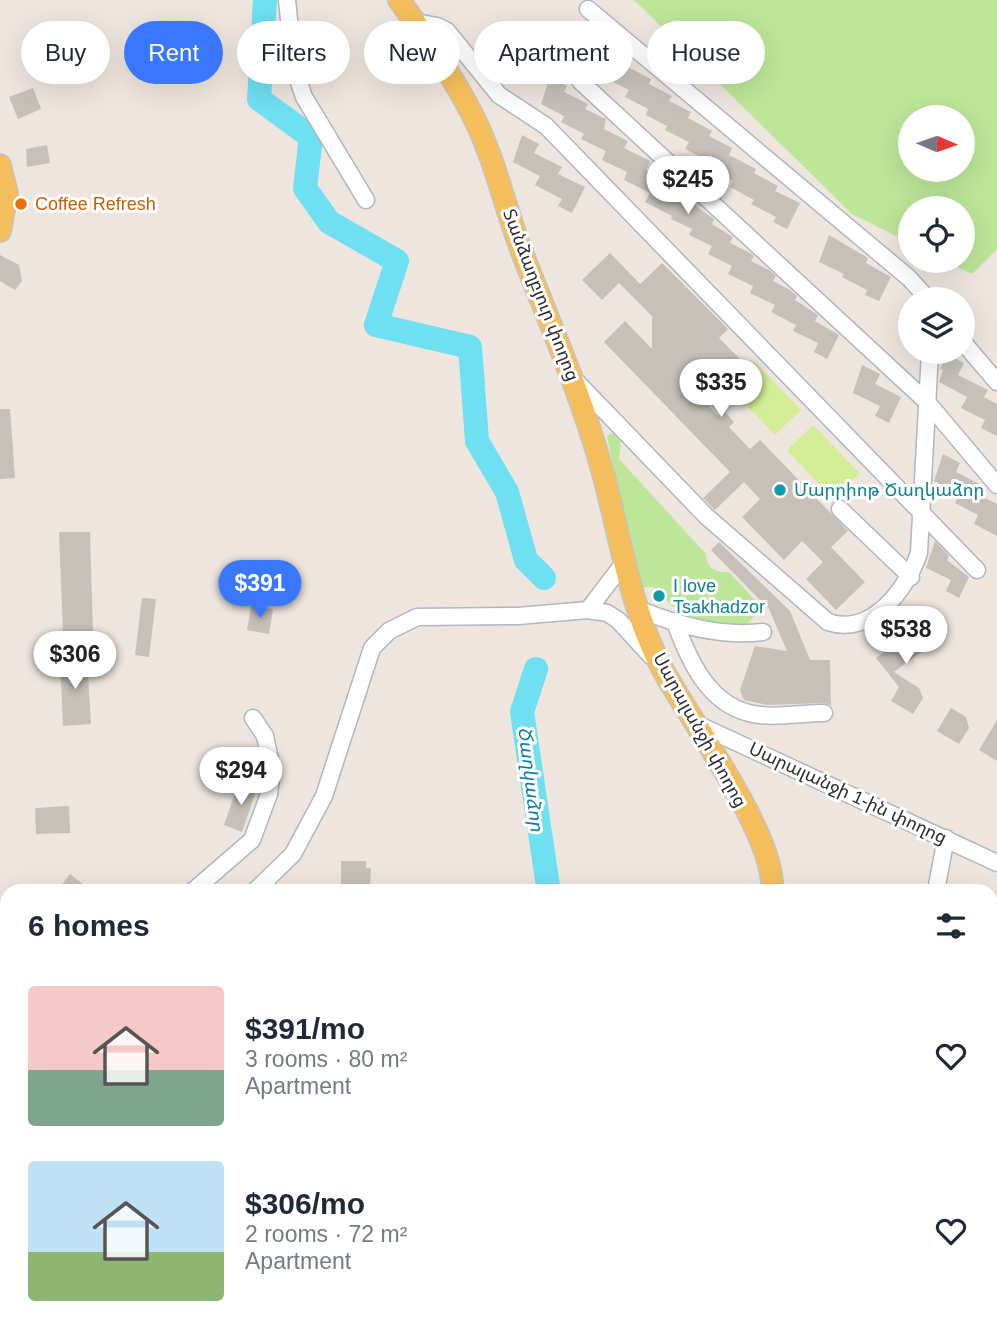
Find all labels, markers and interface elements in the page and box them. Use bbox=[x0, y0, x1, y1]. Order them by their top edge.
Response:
chip: Buy bbox=[21, 21, 110, 84]
chip: Rent bbox=[124, 21, 223, 84]
chip: Filters bbox=[237, 21, 350, 84]
chip: New bbox=[364, 21, 460, 84]
chip: Apartment bbox=[474, 21, 633, 84]
chip: House bbox=[647, 21, 765, 84]
north arrow bbox=[898, 105, 975, 182]
map controls bbox=[898, 105, 975, 364]
pin: $245 bbox=[647, 156, 729, 216]
text: $245 bbox=[662, 166, 714, 192]
place label: Coffee Refresh bbox=[35, 194, 156, 214]
marker: Coffee Refresh bbox=[13, 196, 29, 212]
button: locate bbox=[898, 196, 975, 273]
street label: Տանձաղբյուր փողոց bbox=[499, 206, 583, 384]
button: layers bbox=[898, 287, 975, 364]
pin: $335 bbox=[680, 360, 762, 419]
text: $335 bbox=[695, 369, 747, 395]
place label: Մարրիոթ Ծաղկաձոր bbox=[794, 480, 984, 500]
marker: Մարրիոթ Ծաղկաձոր bbox=[772, 482, 788, 498]
pin: $391 bbox=[219, 560, 301, 620]
text: $391 bbox=[234, 570, 286, 596]
place label: I love Tsakhadzor bbox=[673, 576, 765, 617]
marker: I love Tsakhadzor bbox=[651, 588, 667, 604]
pin: $538 bbox=[865, 606, 947, 666]
text: $538 bbox=[880, 616, 932, 642]
pin: $306 bbox=[34, 632, 116, 691]
text: $306 bbox=[49, 641, 101, 667]
street label: Սարալանջի փողոց bbox=[649, 649, 751, 811]
water label: Ծաղկաձոր bbox=[513, 725, 548, 833]
street label: Սարալանջի 1-ին փողոց bbox=[746, 738, 950, 848]
pin: $294 bbox=[200, 748, 282, 807]
text: $294 bbox=[215, 757, 267, 783]
icon: filters bbox=[932, 907, 970, 945]
text: 6 homes bbox=[28, 909, 150, 942]
text: $391/mo bbox=[245, 1012, 365, 1045]
icon: home bbox=[84, 1014, 168, 1098]
icon: heart bbox=[932, 1037, 970, 1075]
text: 3 rooms · 80 m² bbox=[245, 1046, 407, 1072]
text: Apartment bbox=[245, 1073, 351, 1099]
text: $306/mo bbox=[245, 1187, 365, 1220]
icon: home bbox=[84, 1189, 168, 1273]
icon: heart bbox=[932, 1212, 970, 1250]
text: 2 rooms · 72 m² bbox=[245, 1221, 407, 1247]
text: Apartment bbox=[245, 1248, 351, 1274]

